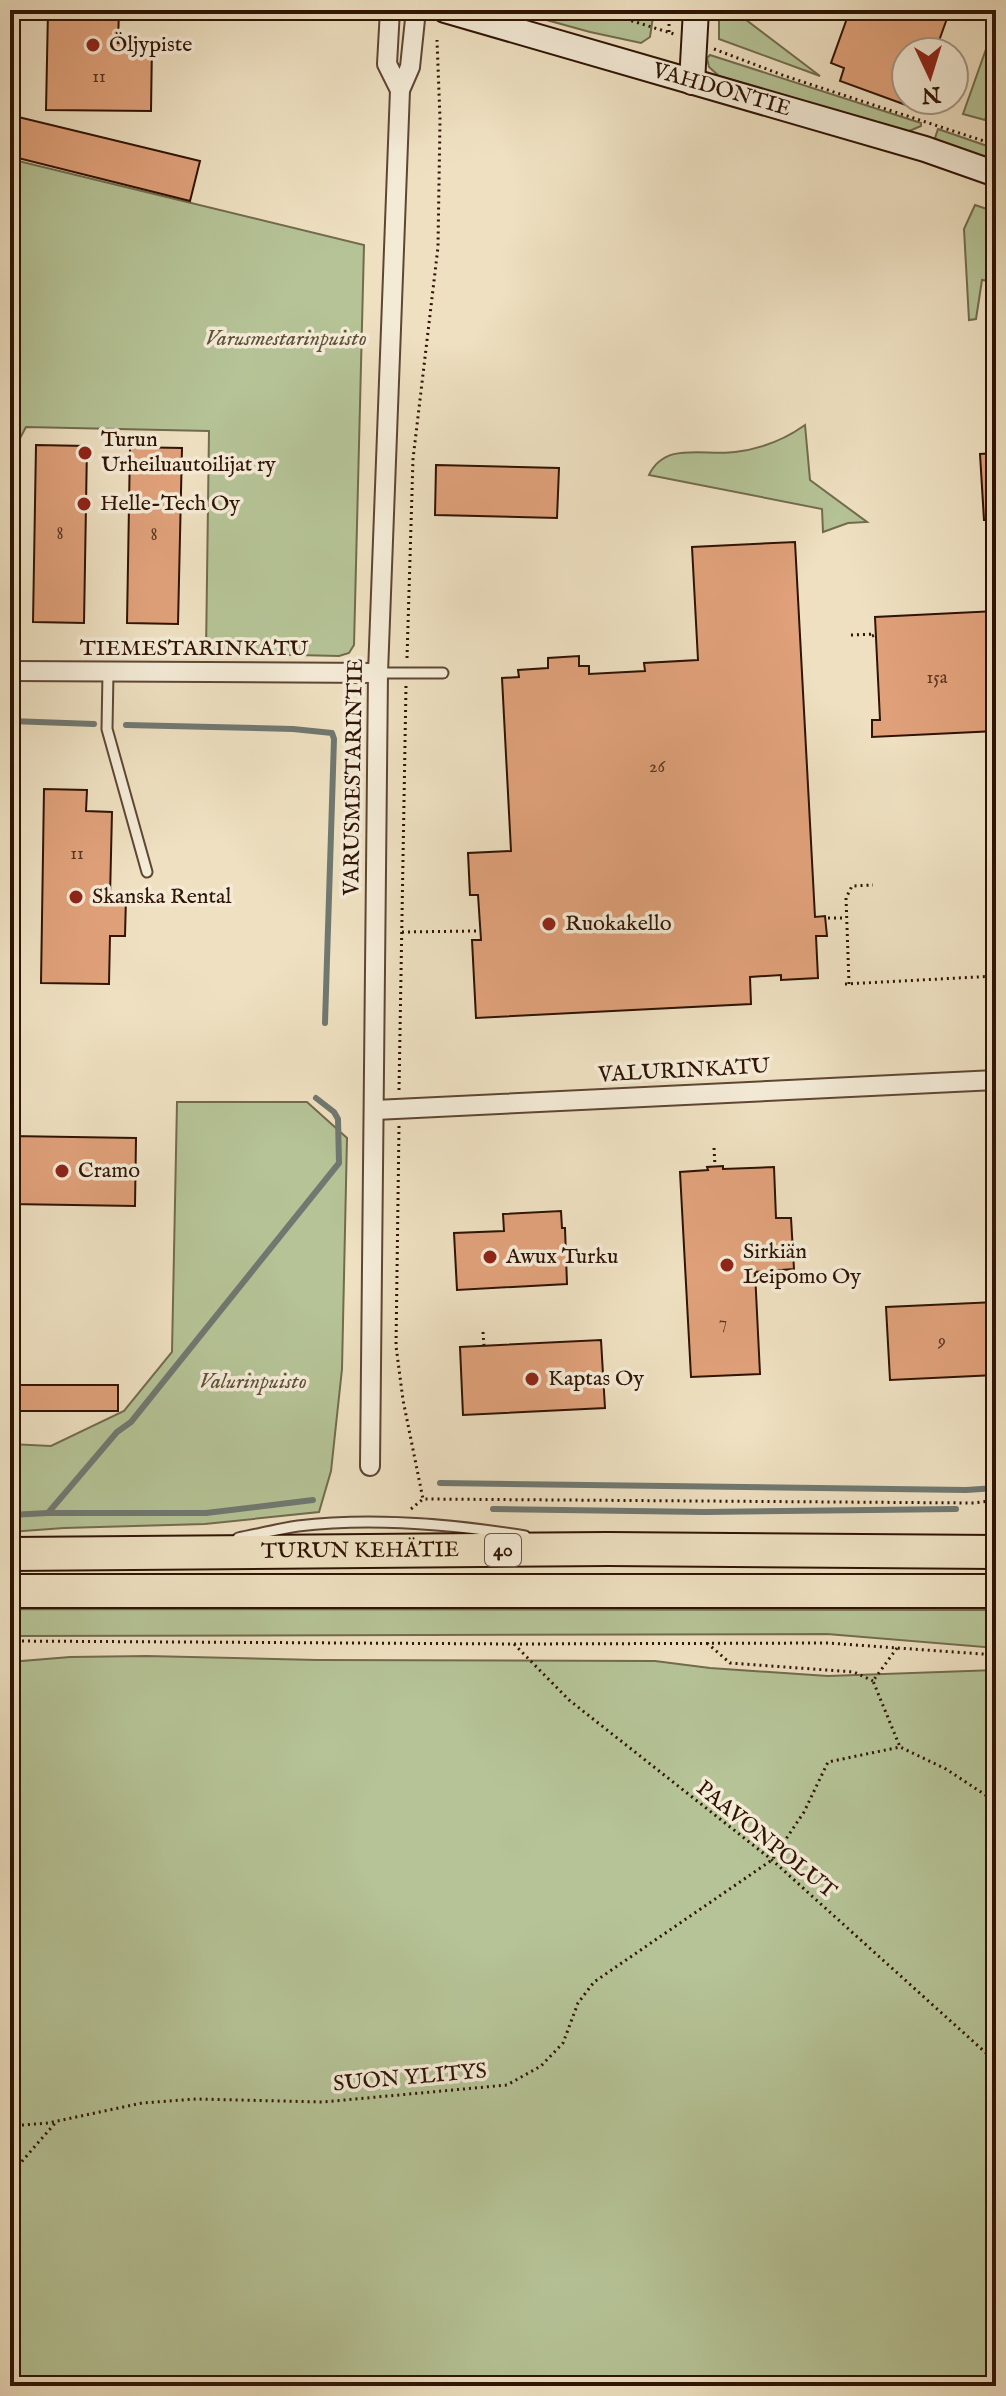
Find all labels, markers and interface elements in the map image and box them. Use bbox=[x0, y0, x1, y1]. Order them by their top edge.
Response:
place label: Öljypiste bbox=[109, 31, 192, 59]
marker: Öljypiste bbox=[84, 36, 102, 54]
north arrow bbox=[890, 36, 970, 116]
street label: VAHDONTIE bbox=[648, 57, 794, 123]
house number: 11 bbox=[92, 66, 106, 89]
text: N bbox=[921, 79, 943, 109]
park label: Varusmestarinpuisto bbox=[205, 325, 367, 353]
place label: Turun Urheiluautoilijat ry bbox=[101, 426, 276, 479]
marker: Turun Urheiluautoilijat ry bbox=[76, 444, 94, 462]
place label: Helle-Tech Oy bbox=[100, 490, 240, 518]
marker: Helle-Tech Oy bbox=[75, 495, 93, 513]
house number: 8 bbox=[56, 523, 64, 546]
house number: 8 bbox=[150, 524, 158, 547]
street label: TIEMESTARINKATU bbox=[80, 635, 309, 663]
street label: VARUSMESTARINTIE bbox=[338, 658, 370, 897]
house number: 15a bbox=[926, 667, 948, 690]
house number: 26 bbox=[649, 756, 665, 779]
house number: 11 bbox=[70, 843, 84, 866]
place label: Skanska Rental bbox=[92, 883, 232, 911]
marker: Skanska Rental bbox=[67, 888, 85, 906]
place label: Ruokakello bbox=[565, 910, 672, 938]
marker: Ruokakello bbox=[540, 915, 558, 933]
street label: VALURINKATU bbox=[596, 1052, 771, 1090]
place label: Cramo bbox=[78, 1157, 140, 1185]
marker: Cramo bbox=[53, 1162, 71, 1180]
place label: Sirkiän Leipomo Oy bbox=[743, 1238, 861, 1291]
place label: Awux Turku bbox=[505, 1243, 618, 1271]
marker: Awux Turku bbox=[481, 1248, 499, 1266]
marker: Sirkiän Leipomo Oy bbox=[718, 1256, 736, 1274]
house number: 7 bbox=[719, 1312, 727, 1335]
house number: 9 bbox=[937, 1330, 946, 1353]
place label: Kaptas Oy bbox=[548, 1365, 644, 1393]
park label: Valurinpuisto bbox=[199, 1368, 307, 1396]
marker: Kaptas Oy bbox=[523, 1370, 541, 1388]
road number: 40 bbox=[485, 1534, 521, 1566]
street label: TURUN KEHÄTIE bbox=[261, 1536, 459, 1566]
street label: PAAVONPOLUT bbox=[690, 1775, 842, 1905]
street label: SUON YLITYS bbox=[332, 2057, 488, 2099]

